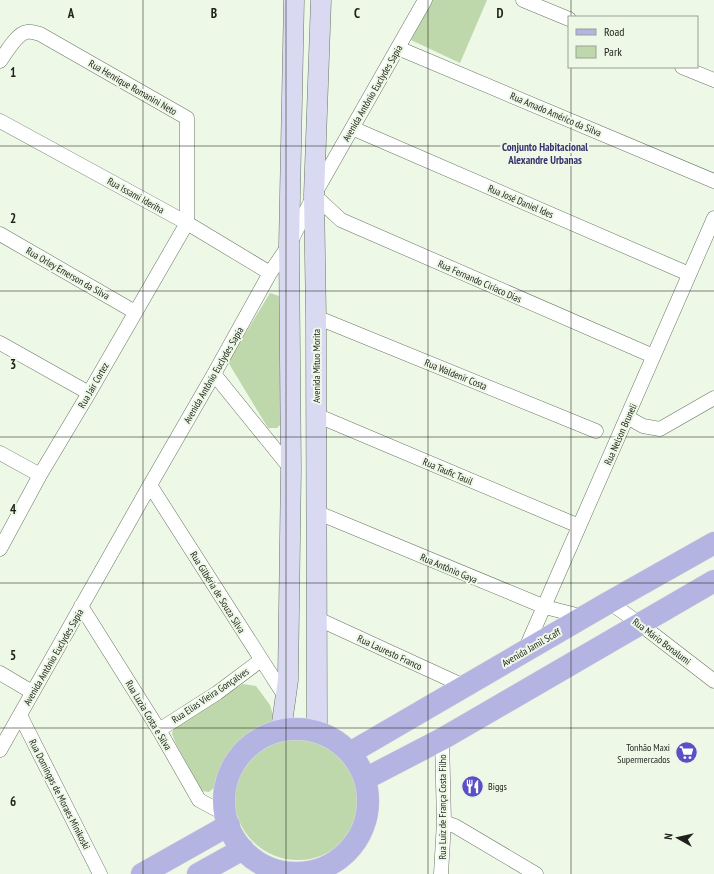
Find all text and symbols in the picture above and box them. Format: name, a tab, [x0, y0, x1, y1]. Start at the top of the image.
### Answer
text: A	[67, 5, 75, 22]
text: B	[211, 5, 217, 22]
text: C	[354, 5, 360, 22]
text: D	[497, 5, 504, 22]
legend	[568, 16, 698, 68]
text: Road	[604, 24, 624, 39]
street label: Avenida Antônio Euclydes Sapia	[339, 43, 405, 144]
text: Park	[604, 44, 622, 59]
street label: Rua Henrique Romanini Neto	[86, 57, 179, 118]
text: 1	[10, 64, 16, 81]
street label: Rua Amado Américo da Silva	[508, 89, 603, 140]
district label: Conjunto Habitacional Alexandre Urbanas	[502, 140, 588, 167]
street label: Rua Issami Ideriha	[105, 174, 167, 216]
street label: Rua José Daniel Ides	[486, 182, 556, 221]
text: 2	[10, 210, 16, 227]
street label: Rua Orley Emerson da Silva	[24, 244, 112, 303]
street label: Rua Fernando Ciríaco Dias	[436, 257, 524, 306]
street label: Avenida Antônio Euclydes Sapia	[180, 325, 246, 426]
street label: Avenida Mituo Morita	[310, 329, 323, 403]
text: 3	[10, 356, 16, 373]
street label: Rua Waldenir Costa	[423, 356, 489, 393]
street label: Rua Jair Cortez	[75, 360, 112, 410]
street label: Rua Nelson Bruneli	[601, 401, 640, 467]
street label: Rua Taufic Tauil	[421, 455, 475, 488]
text: 4	[10, 501, 17, 518]
street label: Rua Gilbéria de Souza Silva	[187, 549, 248, 636]
street label: Rua Antônio Gaya	[418, 551, 479, 586]
street label: Avenida Antônio Euclydes Sapia	[20, 607, 86, 708]
street label: Rua Mário Bonalumi	[630, 615, 693, 668]
street label: Avenida Jamil Scaff	[499, 625, 563, 670]
street label: Rua Lauresto Franco	[355, 632, 424, 673]
text: 5	[10, 647, 16, 664]
street label: Rua Elias Vieira Gonçalves	[169, 664, 252, 726]
street label: Rua Luzia Costa e Silva	[123, 678, 175, 753]
street label: Rua Domingas de Moraes Minikoski	[26, 737, 93, 852]
supermarket icon: Tonhão Maxi Supermercados	[673, 740, 699, 766]
place label: Tonhão Maxi Supermercados	[617, 741, 671, 766]
street label: Rua Luiz de França Costa Filho	[436, 755, 449, 860]
restaurant icon: Biggs	[460, 773, 486, 799]
place label: Biggs	[488, 780, 508, 793]
text: 6	[10, 793, 16, 810]
north arrow	[658, 818, 698, 858]
text: N	[661, 833, 675, 841]

